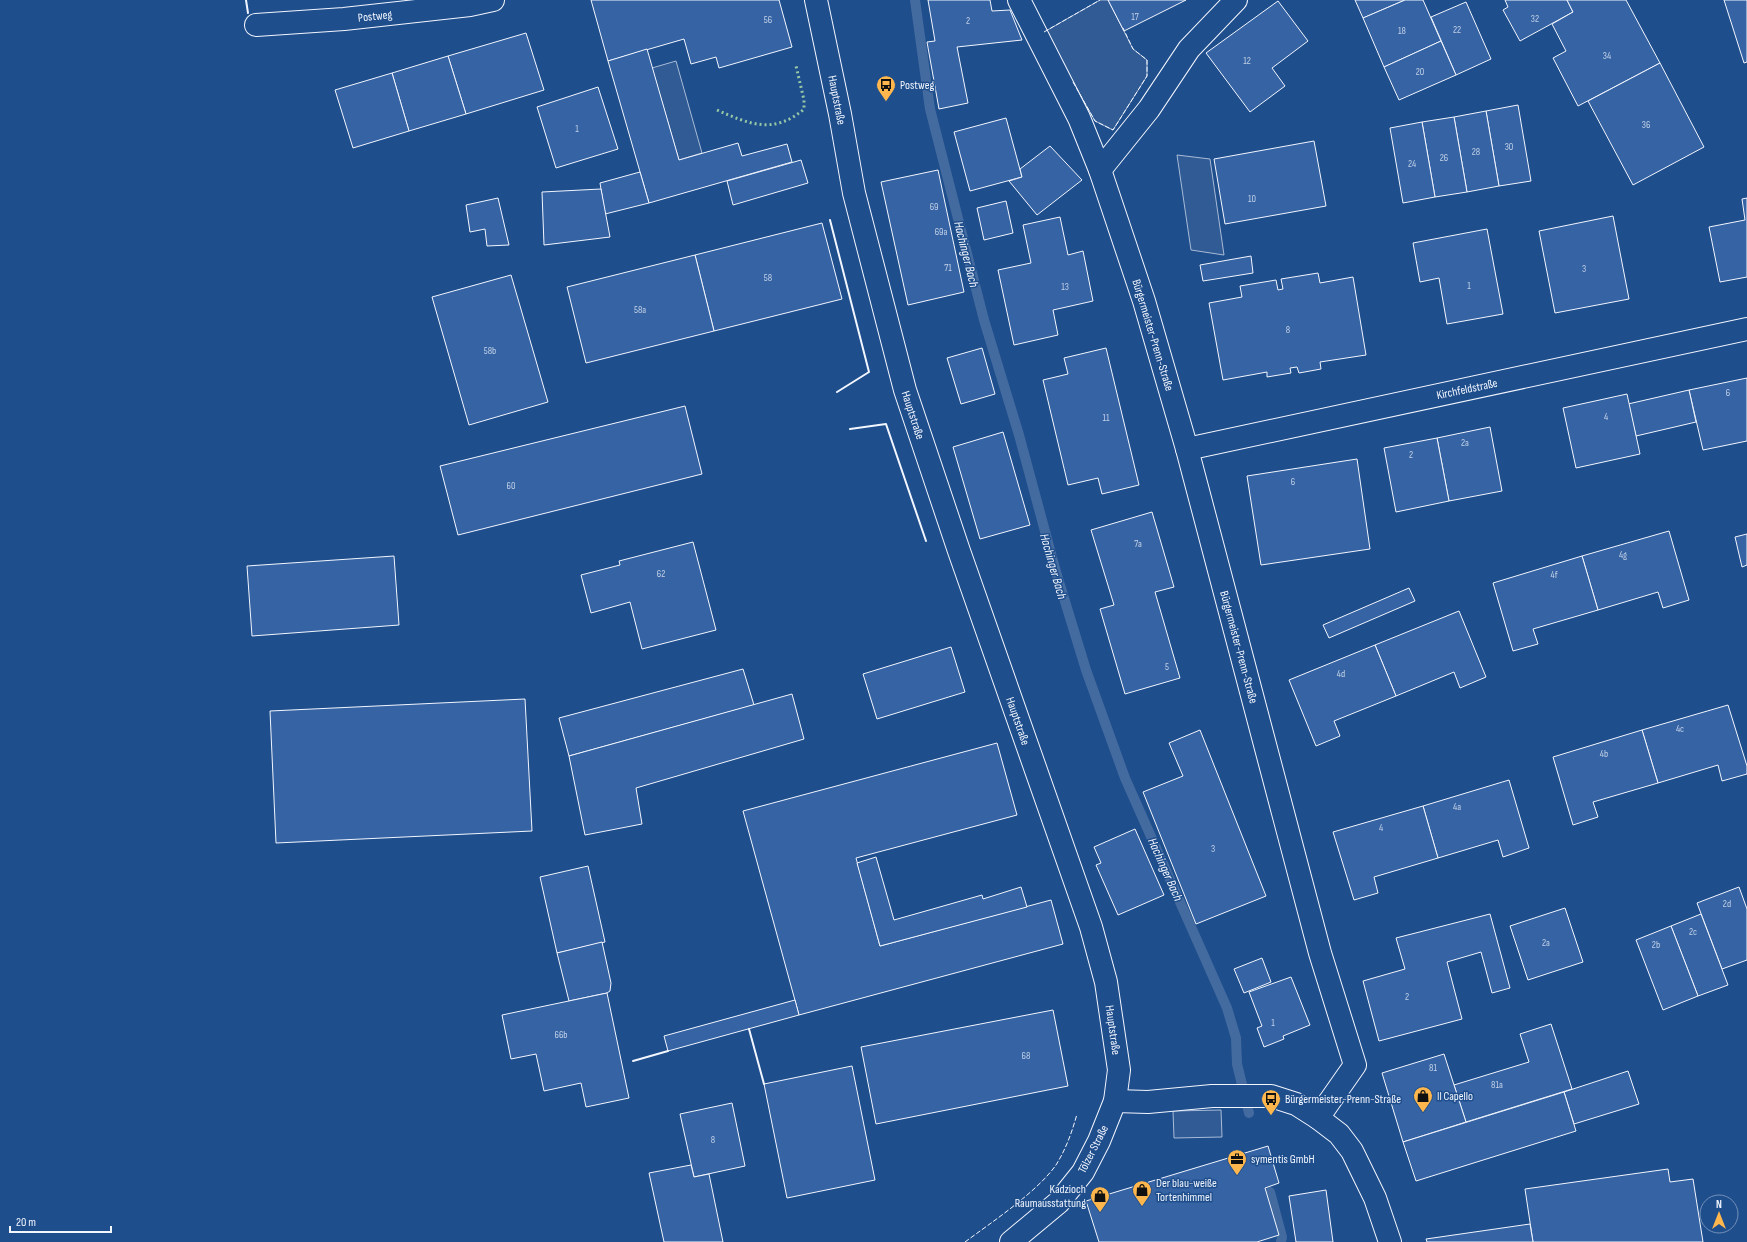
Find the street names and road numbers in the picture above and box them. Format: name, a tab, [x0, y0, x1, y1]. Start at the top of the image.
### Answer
street label: Postweg	[357, 7, 393, 26]
street label: Hauptstraße	[824, 74, 849, 126]
street label: Bürgermeister-Prenn-Straße	[1128, 277, 1177, 393]
street label: Kirchfeldstraße	[1435, 376, 1499, 403]
street label: Hauptstraße	[898, 389, 927, 441]
street label: Bürgermeister-Prenn-Straße	[1216, 589, 1261, 705]
street label: Hauptstraße	[1002, 695, 1033, 747]
street label: Hauptstraße	[1102, 1004, 1123, 1056]
street label: Tölzer Straße	[1075, 1122, 1112, 1176]

